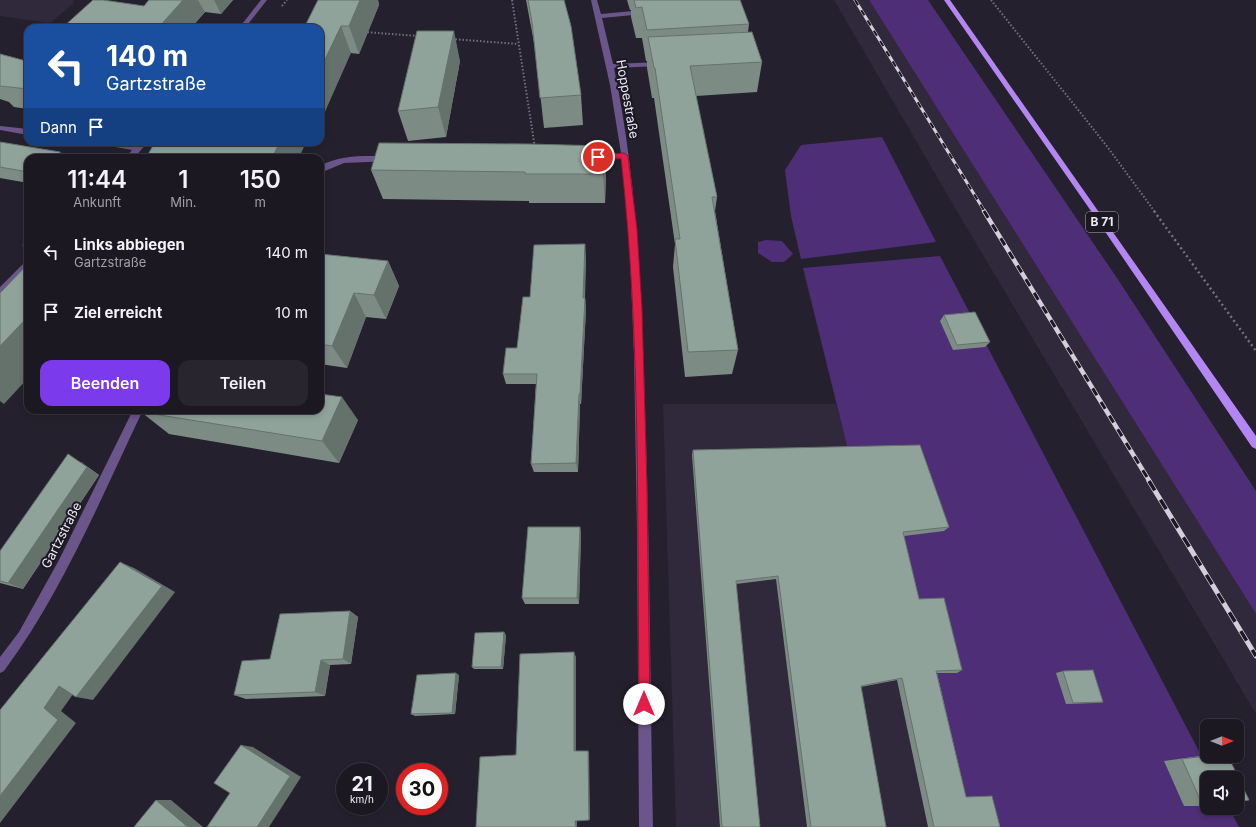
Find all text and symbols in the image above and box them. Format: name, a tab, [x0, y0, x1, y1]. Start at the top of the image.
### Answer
text: 140 m	[106, 39, 188, 73]
icon: left	[40, 40, 92, 92]
street label: Hoppestraße	[613, 58, 643, 140]
text: Gartzstraße	[106, 73, 206, 94]
icon: arrive	[85, 116, 107, 138]
text: Dann	[40, 118, 77, 137]
pin	[581, 140, 615, 174]
icon: arrive	[587, 146, 609, 168]
text: 11:44	[67, 165, 127, 194]
text: 1	[178, 165, 188, 194]
text: 150	[240, 165, 281, 194]
text: Ankunft	[73, 194, 121, 210]
text: Min.	[170, 194, 197, 210]
text: m	[255, 194, 266, 210]
road number: B 71	[1086, 212, 1118, 232]
text: Links abbiegen	[74, 235, 185, 254]
icon: left	[40, 241, 62, 263]
text: 140 m	[265, 243, 308, 262]
text: Gartzstraße	[74, 254, 146, 270]
icon: arrive	[40, 301, 62, 323]
text: Ziel erreicht	[74, 303, 162, 322]
text: 10 m	[275, 303, 308, 322]
button: Beenden	[40, 360, 170, 406]
button: Teilen	[178, 360, 308, 406]
street label: Gartzstraße	[37, 499, 85, 571]
position arrow	[623, 683, 665, 725]
north arrow	[1200, 719, 1244, 763]
map controls	[1200, 719, 1244, 815]
speed limit sign: 30	[396, 763, 448, 815]
button: sound	[1200, 771, 1244, 815]
text: 21	[351, 772, 373, 796]
text: km/h	[350, 793, 374, 805]

